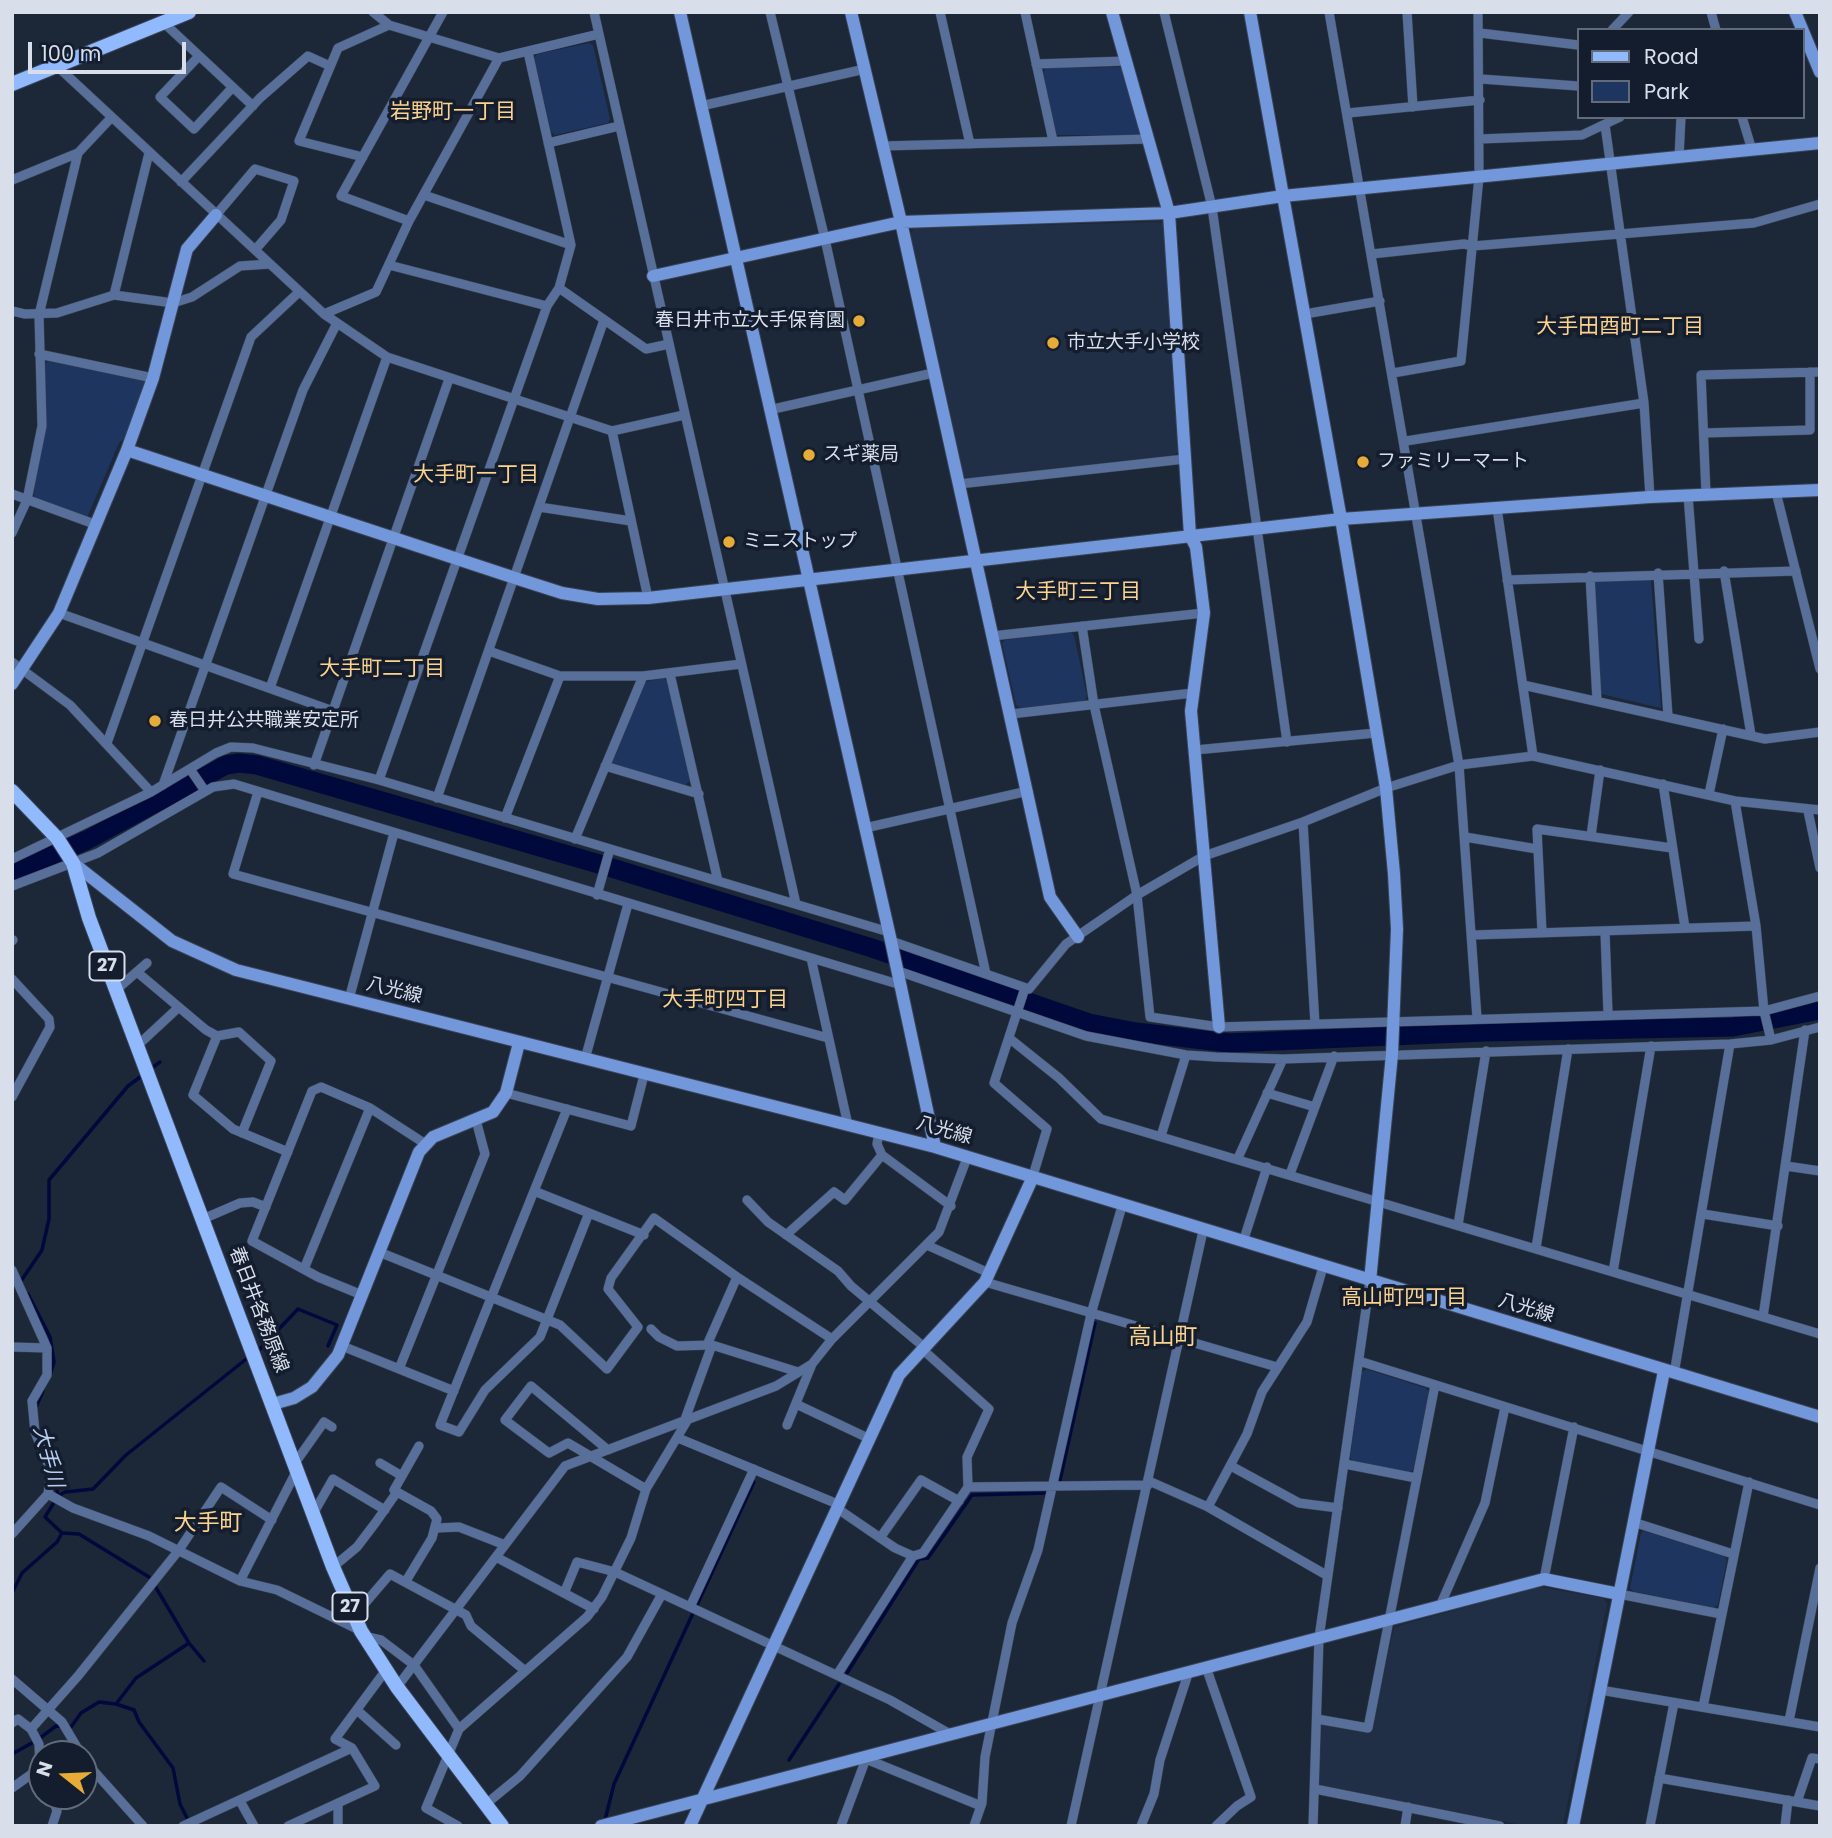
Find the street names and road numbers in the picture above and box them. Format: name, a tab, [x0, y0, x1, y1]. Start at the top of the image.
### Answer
road number: 27	[90, 951, 124, 981]
street label: 八光線	[364, 973, 424, 1009]
street label: 八光線	[913, 1112, 975, 1150]
street label: 春日井各務原線	[224, 1244, 292, 1376]
street label: 八光線	[1495, 1290, 1557, 1328]
road number: 27	[332, 1592, 368, 1622]

